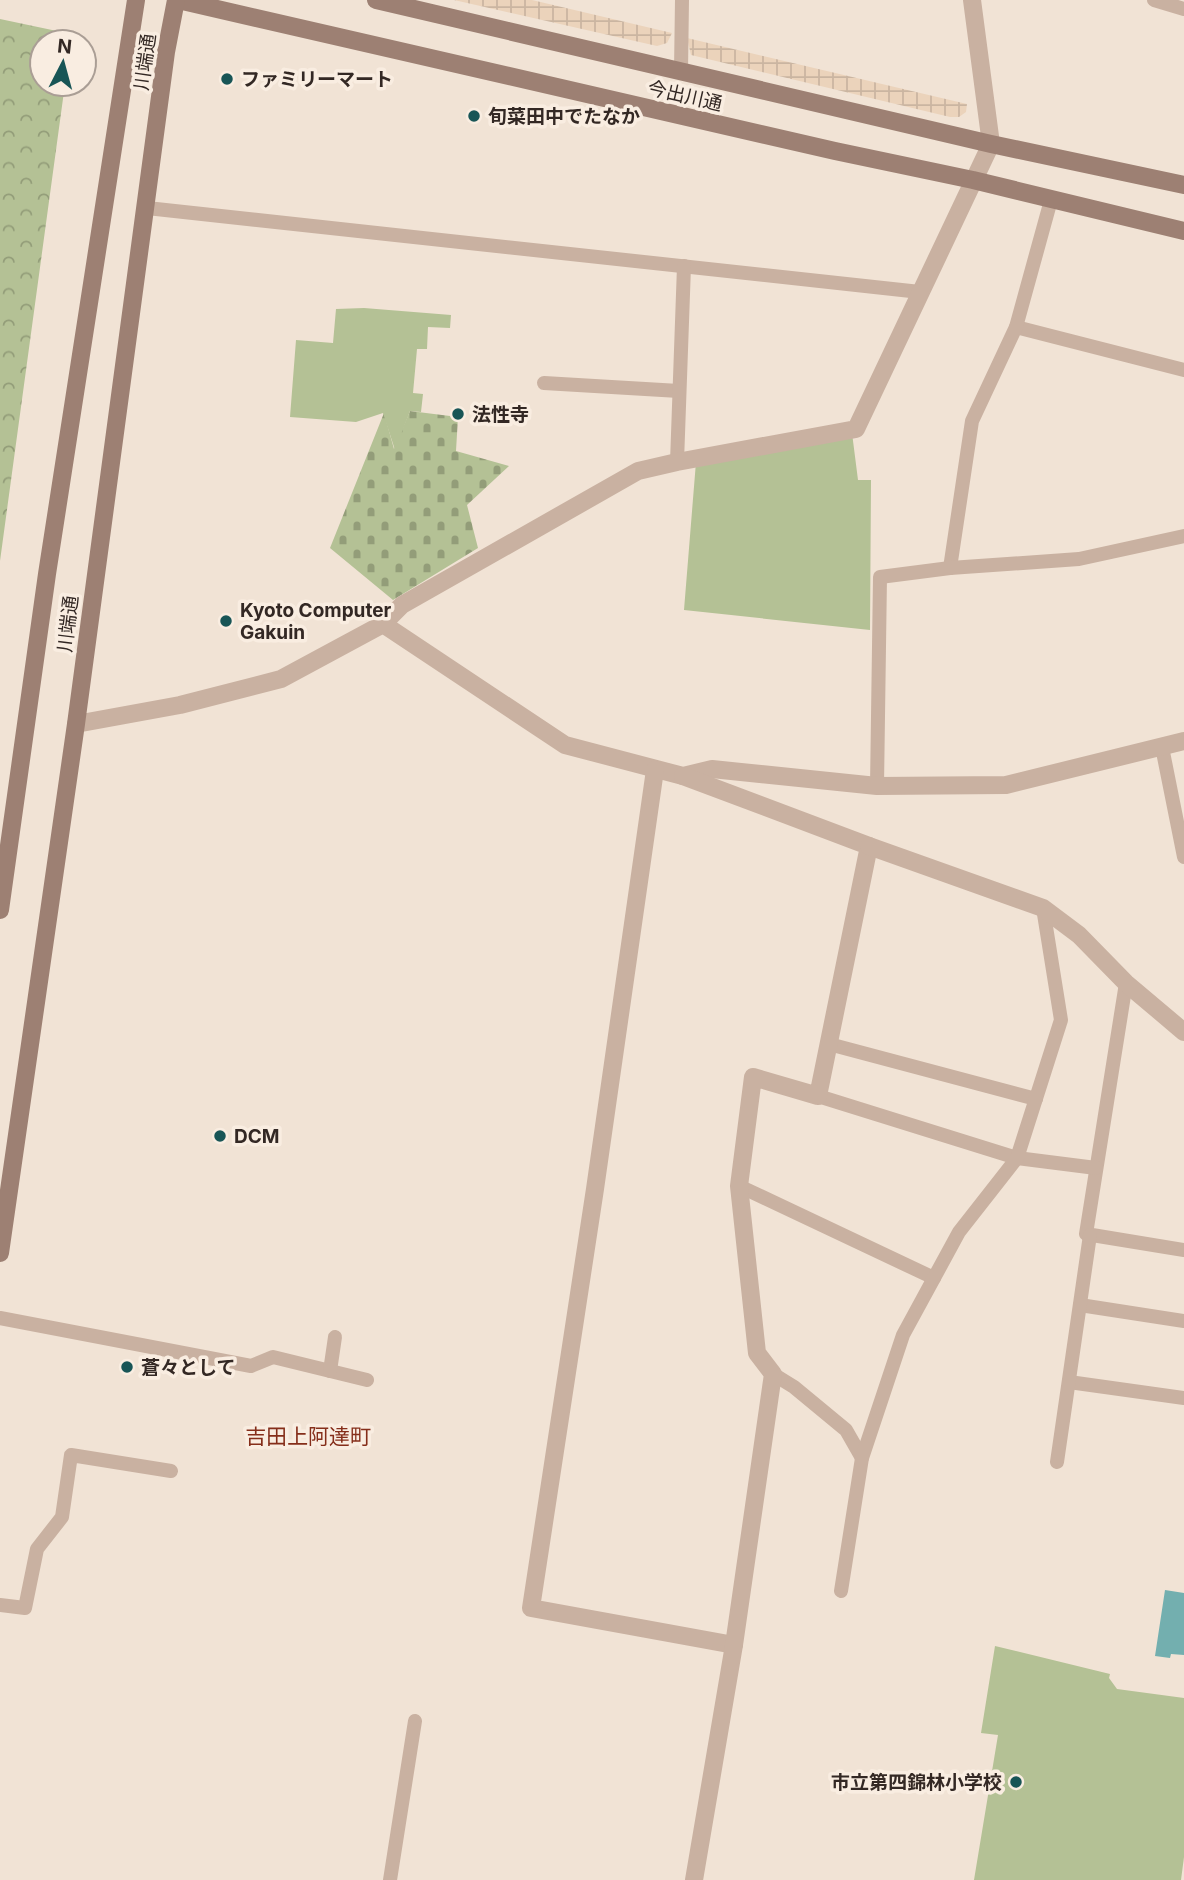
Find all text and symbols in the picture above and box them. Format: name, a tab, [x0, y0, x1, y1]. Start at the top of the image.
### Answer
north arrow	[28, 28, 98, 98]
street label: 川端通	[130, 32, 160, 92]
text: N	[56, 34, 73, 59]
place label: ファミリーマート	[241, 68, 393, 91]
marker: ファミリーマート	[219, 71, 235, 87]
street label: 今出川通	[645, 76, 725, 116]
place label: 旬菜田中でたなか	[488, 105, 640, 128]
marker: 旬菜田中でたなか	[466, 108, 482, 124]
place label: 法性寺	[472, 403, 529, 426]
marker: 法性寺	[450, 406, 466, 422]
street label: 川端通	[53, 594, 83, 654]
place label: Kyoto Computer Gakuin	[240, 599, 392, 644]
marker: Kyoto Computer Gakuin	[218, 613, 234, 629]
place label: DCM	[234, 1125, 279, 1148]
marker: DCM	[212, 1128, 228, 1144]
place label: 蒼々として	[141, 1356, 235, 1379]
marker: 蒼々として	[119, 1359, 135, 1375]
district label: 吉田上阿達町	[245, 1424, 371, 1449]
place label: 市立第四錦林小学校	[831, 1771, 1002, 1794]
marker: 市立第四錦林小学校	[1008, 1774, 1024, 1790]

